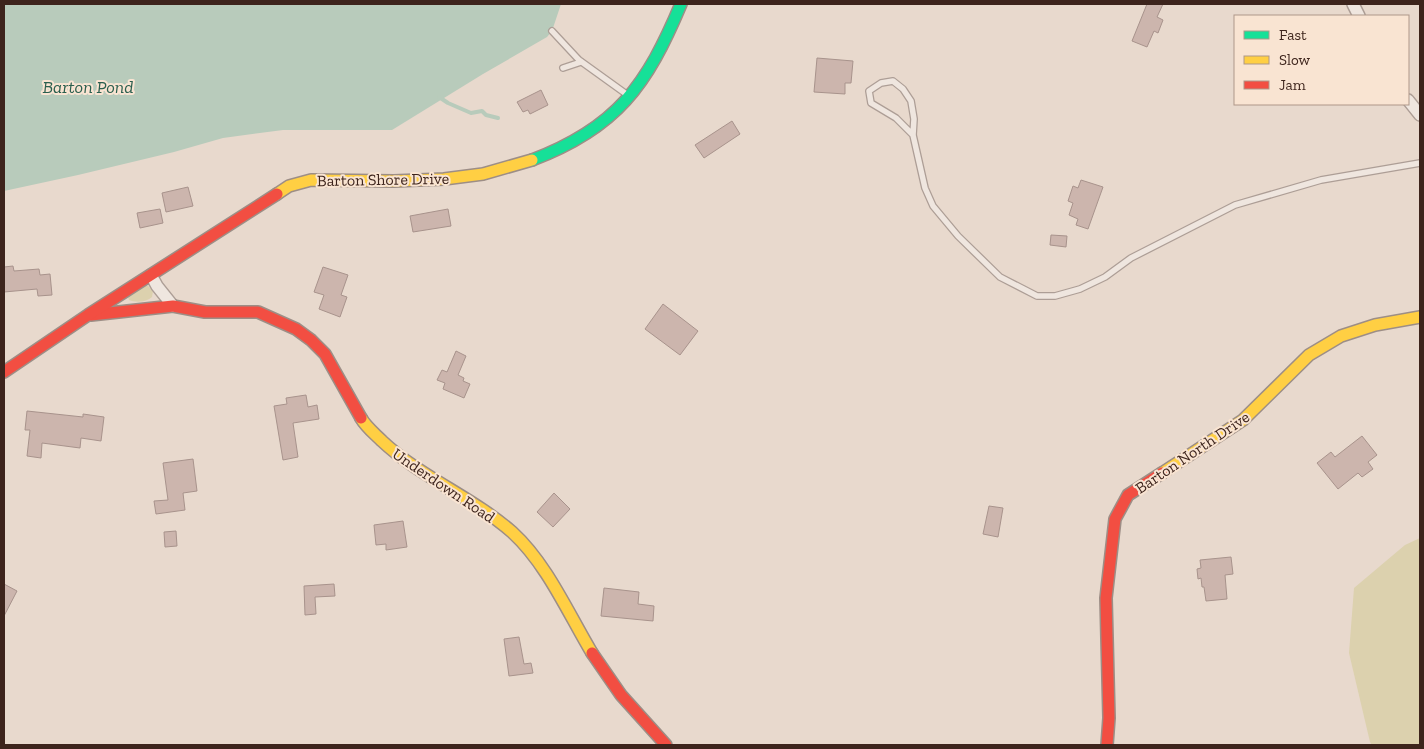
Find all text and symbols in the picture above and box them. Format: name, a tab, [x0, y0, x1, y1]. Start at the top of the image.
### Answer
legend	[1234, 15, 1409, 105]
text: Fast	[1279, 26, 1307, 44]
text: Slow	[1279, 51, 1311, 69]
water label: Barton Pond	[43, 76, 133, 98]
text: Jam	[1279, 76, 1306, 94]
street label: Barton Shore Drive	[317, 169, 449, 190]
street label: Barton North Drive	[1132, 407, 1253, 498]
street label: Underdown Road	[389, 444, 499, 527]

